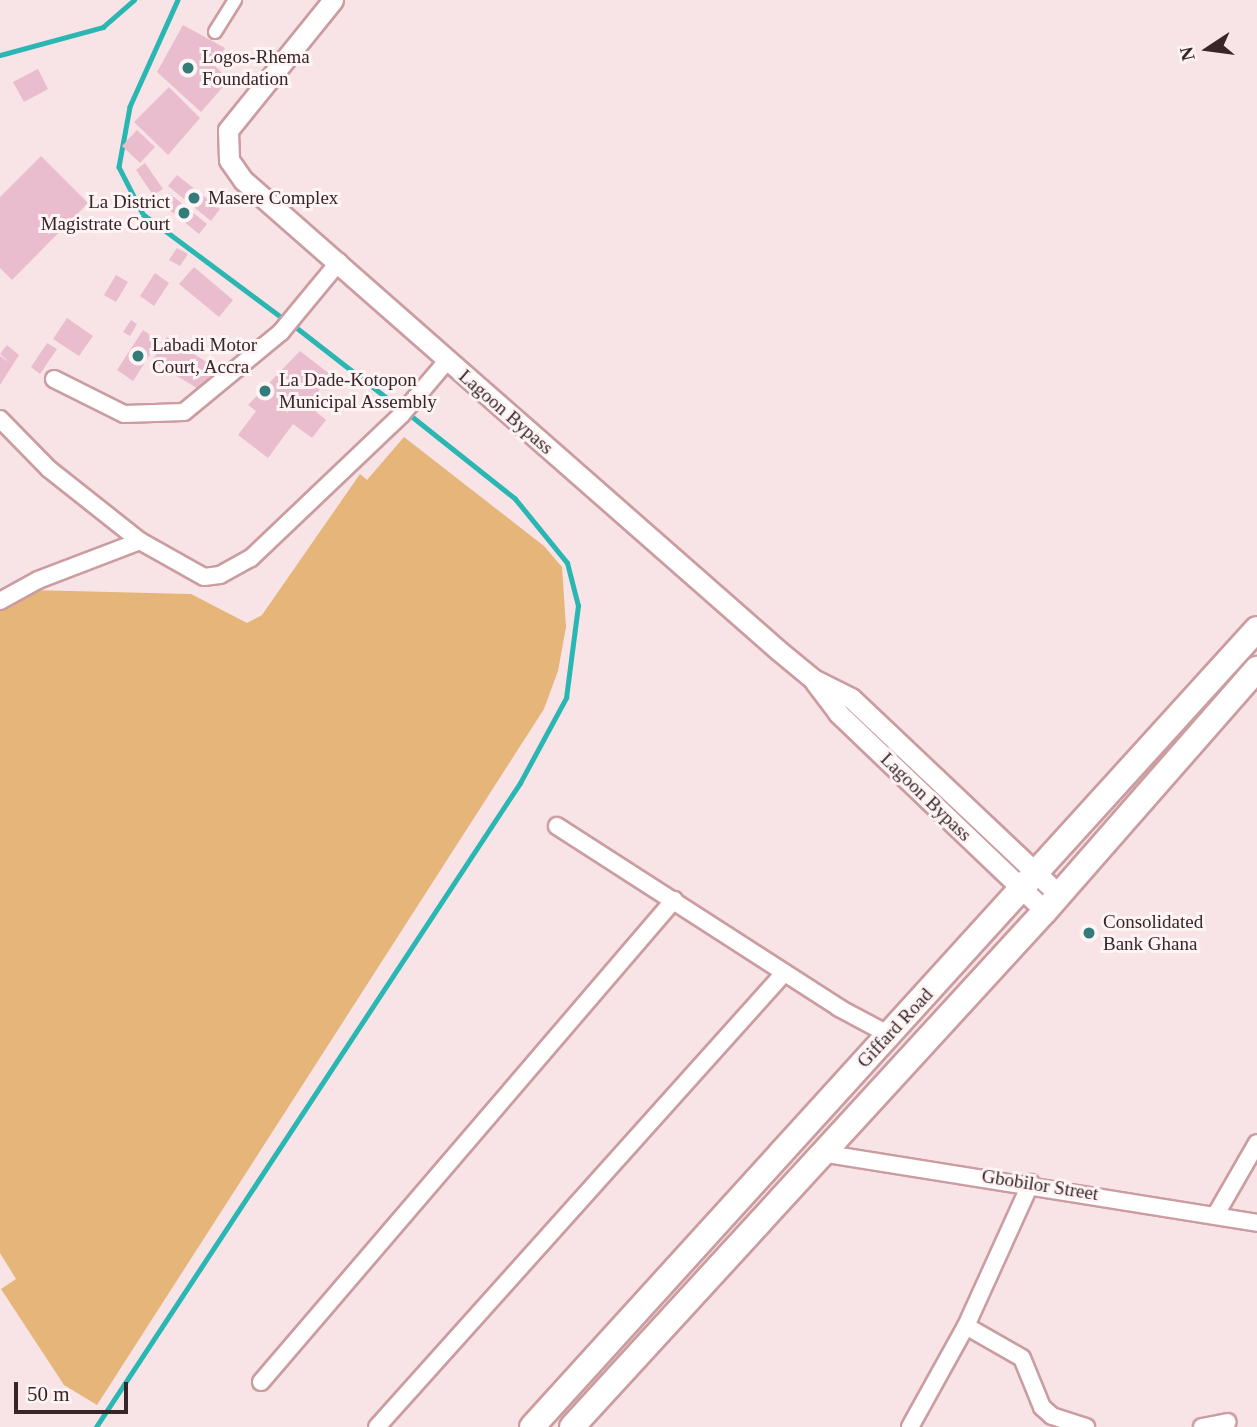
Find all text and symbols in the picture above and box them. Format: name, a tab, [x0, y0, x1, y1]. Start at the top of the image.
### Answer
north arrow	[1173, 14, 1243, 84]
text: N	[1175, 45, 1199, 63]
place label: Logos-Rhema Foundation	[202, 46, 310, 90]
marker: Logos-Rhema Foundation	[180, 60, 196, 76]
place label: Masere Complex	[208, 187, 338, 209]
marker: Masere Complex	[186, 190, 202, 206]
place label: La District Magistrate Court	[41, 191, 170, 235]
marker: La District Magistrate Court	[176, 205, 192, 221]
place label: Labadi Motor Court, Accra	[152, 334, 257, 378]
marker: Labadi Motor Court, Accra	[130, 348, 146, 364]
street label: Lagoon Bypass	[454, 365, 558, 459]
place label: La Dade-Kotopon Municipal Assembly	[279, 369, 438, 413]
marker: La Dade-Kotopon Municipal Assembly	[257, 383, 273, 399]
street label: Lagoon Bypass	[876, 748, 976, 846]
place label: Consolidated Bank Ghana	[1103, 911, 1203, 955]
marker: Consolidated Bank Ghana	[1081, 925, 1097, 941]
street label: Giffard Road	[852, 984, 938, 1072]
street label: Gbobilor Street	[980, 1165, 1100, 1205]
scale bar	[18, 1368, 131, 1412]
text: 50 m	[27, 1382, 70, 1406]

